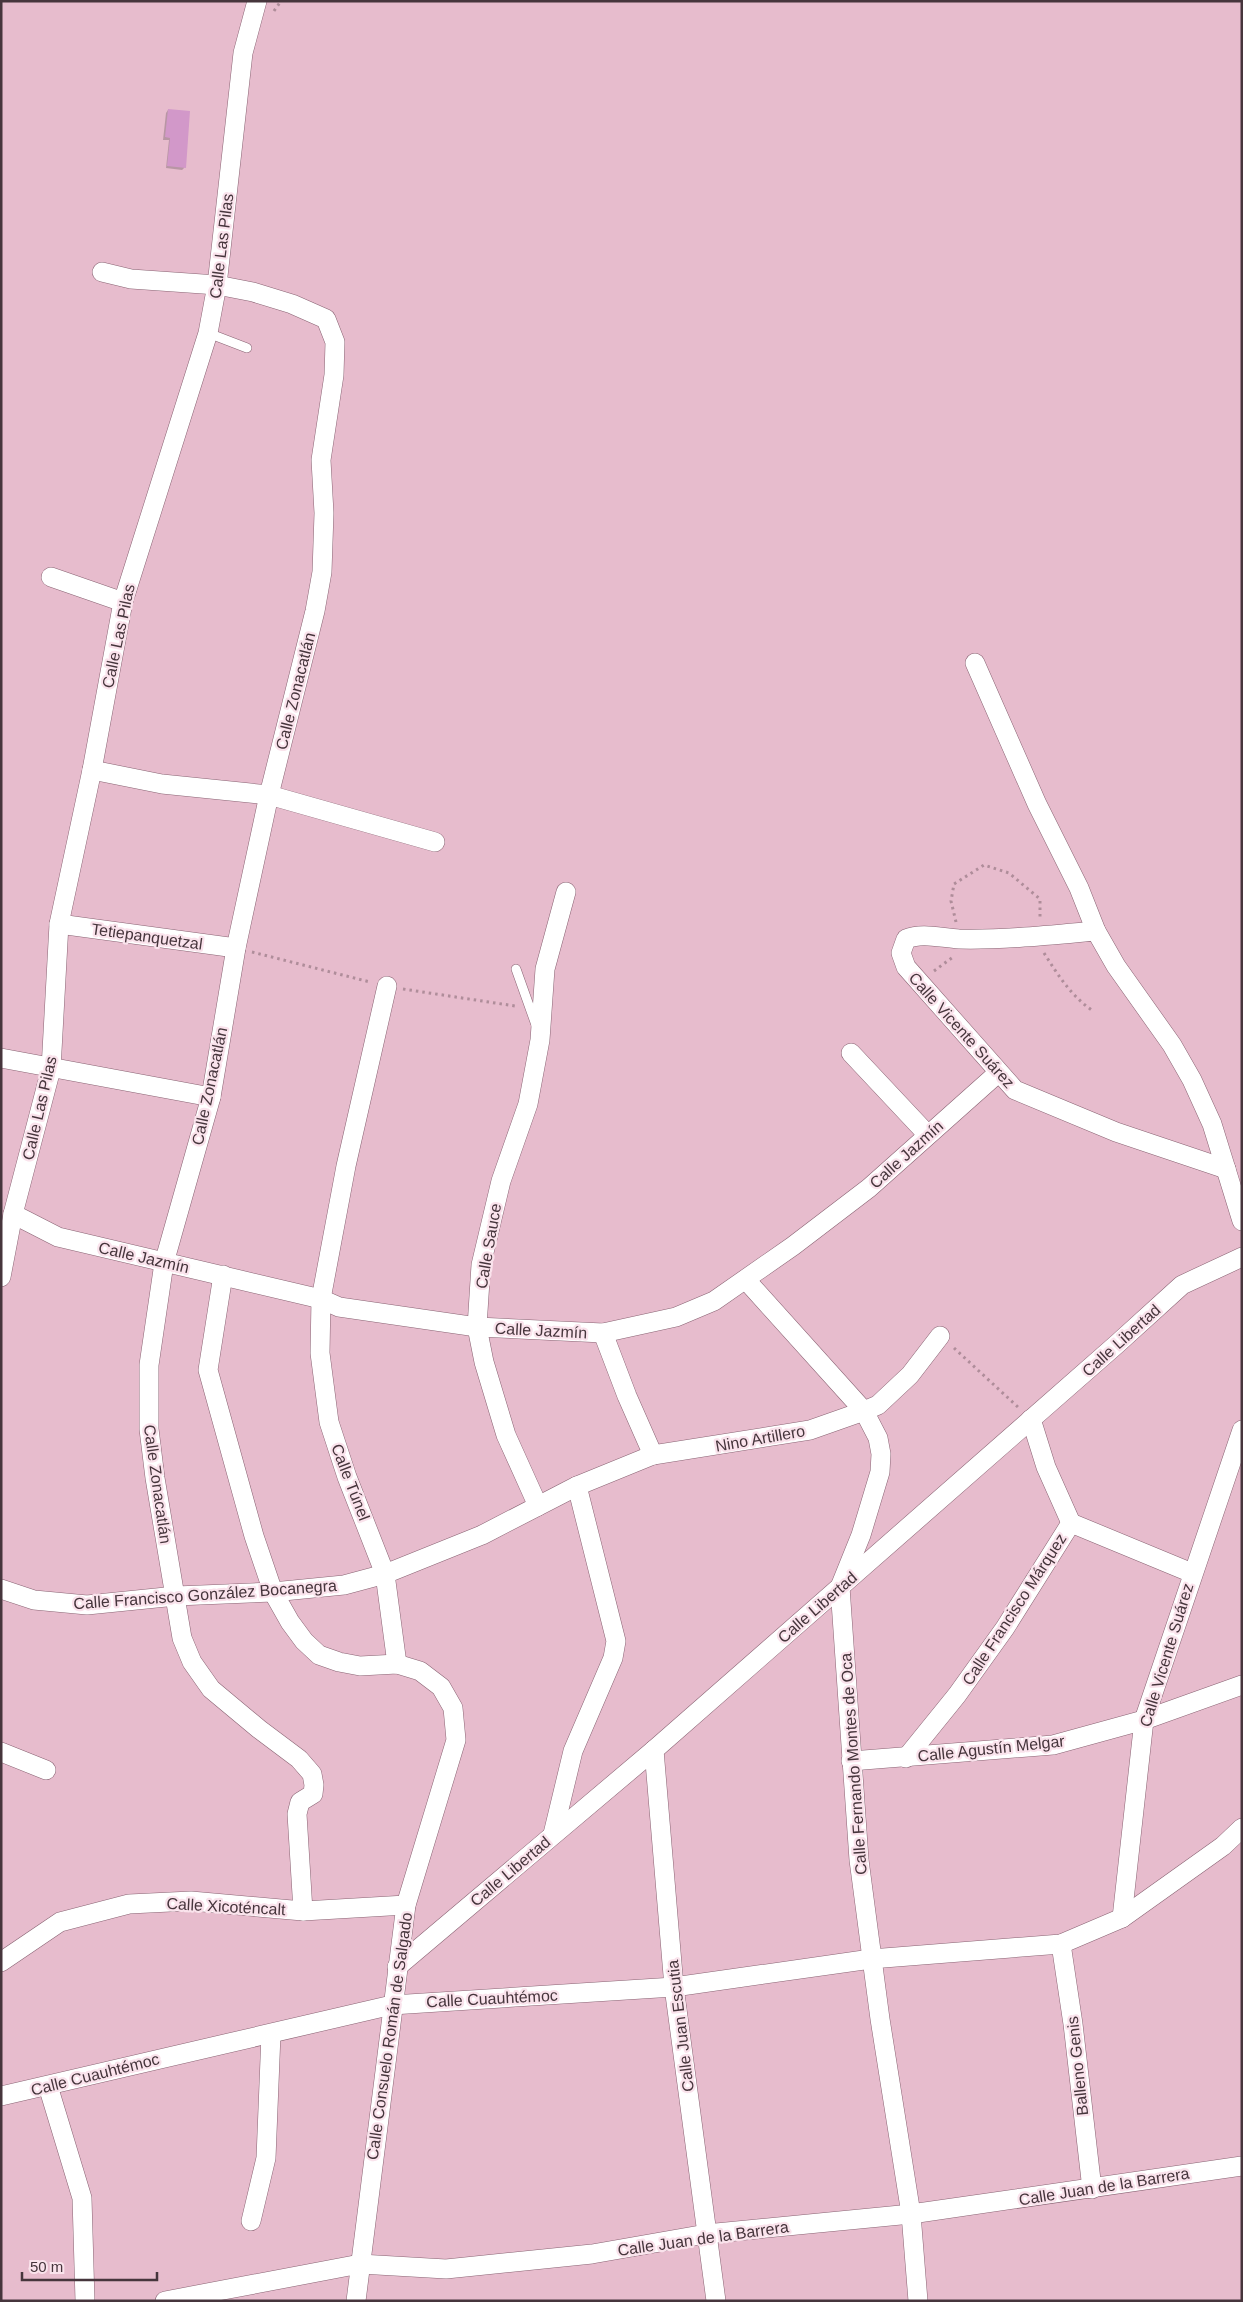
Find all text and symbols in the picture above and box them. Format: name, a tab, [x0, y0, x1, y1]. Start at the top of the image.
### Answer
street label: Calle Las Pilas	[207, 193, 236, 300]
street label: Calle Las Pilas	[99, 583, 138, 690]
street label: Calle Zonacatlán	[273, 631, 318, 751]
street label: Tetiepanquetzal	[90, 920, 204, 953]
street label: Calle Vicente Suárez	[905, 969, 1018, 1091]
street label: Calle Zonacatlán	[189, 1026, 230, 1147]
street label: Calle Las Pilas	[19, 1055, 60, 1162]
street label: Calle Jazmín	[866, 1117, 946, 1192]
street label: Calle Sauce	[473, 1202, 504, 1290]
street label: Calle Jazmín	[97, 1239, 191, 1276]
street label: Calle Libertad	[1079, 1301, 1164, 1380]
street label: Calle Jazmín	[494, 1320, 588, 1341]
street label: Nino Artillero	[714, 1422, 806, 1455]
street label: Calle Zonacatlán	[141, 1423, 174, 1545]
street label: Calle Túnel	[328, 1441, 373, 1523]
street label: Calle Francisco Márquez	[959, 1530, 1070, 1688]
street label: Calle Libertad	[774, 1569, 860, 1646]
street label: Calle Francisco González Bocanegra	[73, 1577, 337, 1612]
street label: Calle Vicente Suárez	[1137, 1581, 1196, 1729]
street label: Calle Fernando Montes de Oca	[837, 1652, 870, 1875]
street label: Calle Agustín Melgar	[917, 1732, 1066, 1765]
street label: Calle Libertad	[467, 1833, 554, 1910]
street label: Calle Xicoténcalt	[166, 1895, 286, 1918]
street label: Calle Consuelo Román de Salgado	[364, 1911, 415, 2161]
street label: Calle Juan Escutia	[664, 1959, 697, 2093]
street label: Calle Cuauhtémoc	[426, 1987, 558, 2010]
street label: Balleno Genis	[1064, 2016, 1091, 2116]
street label: Calle Cuauhtémoc	[29, 2050, 161, 2099]
street label: Calle Juan de la Barrera	[1018, 2165, 1191, 2208]
street label: Calle Juan de la Barrera	[616, 2218, 790, 2259]
scale bar	[22, 2250, 158, 2282]
text: 50 m	[30, 2258, 63, 2275]

